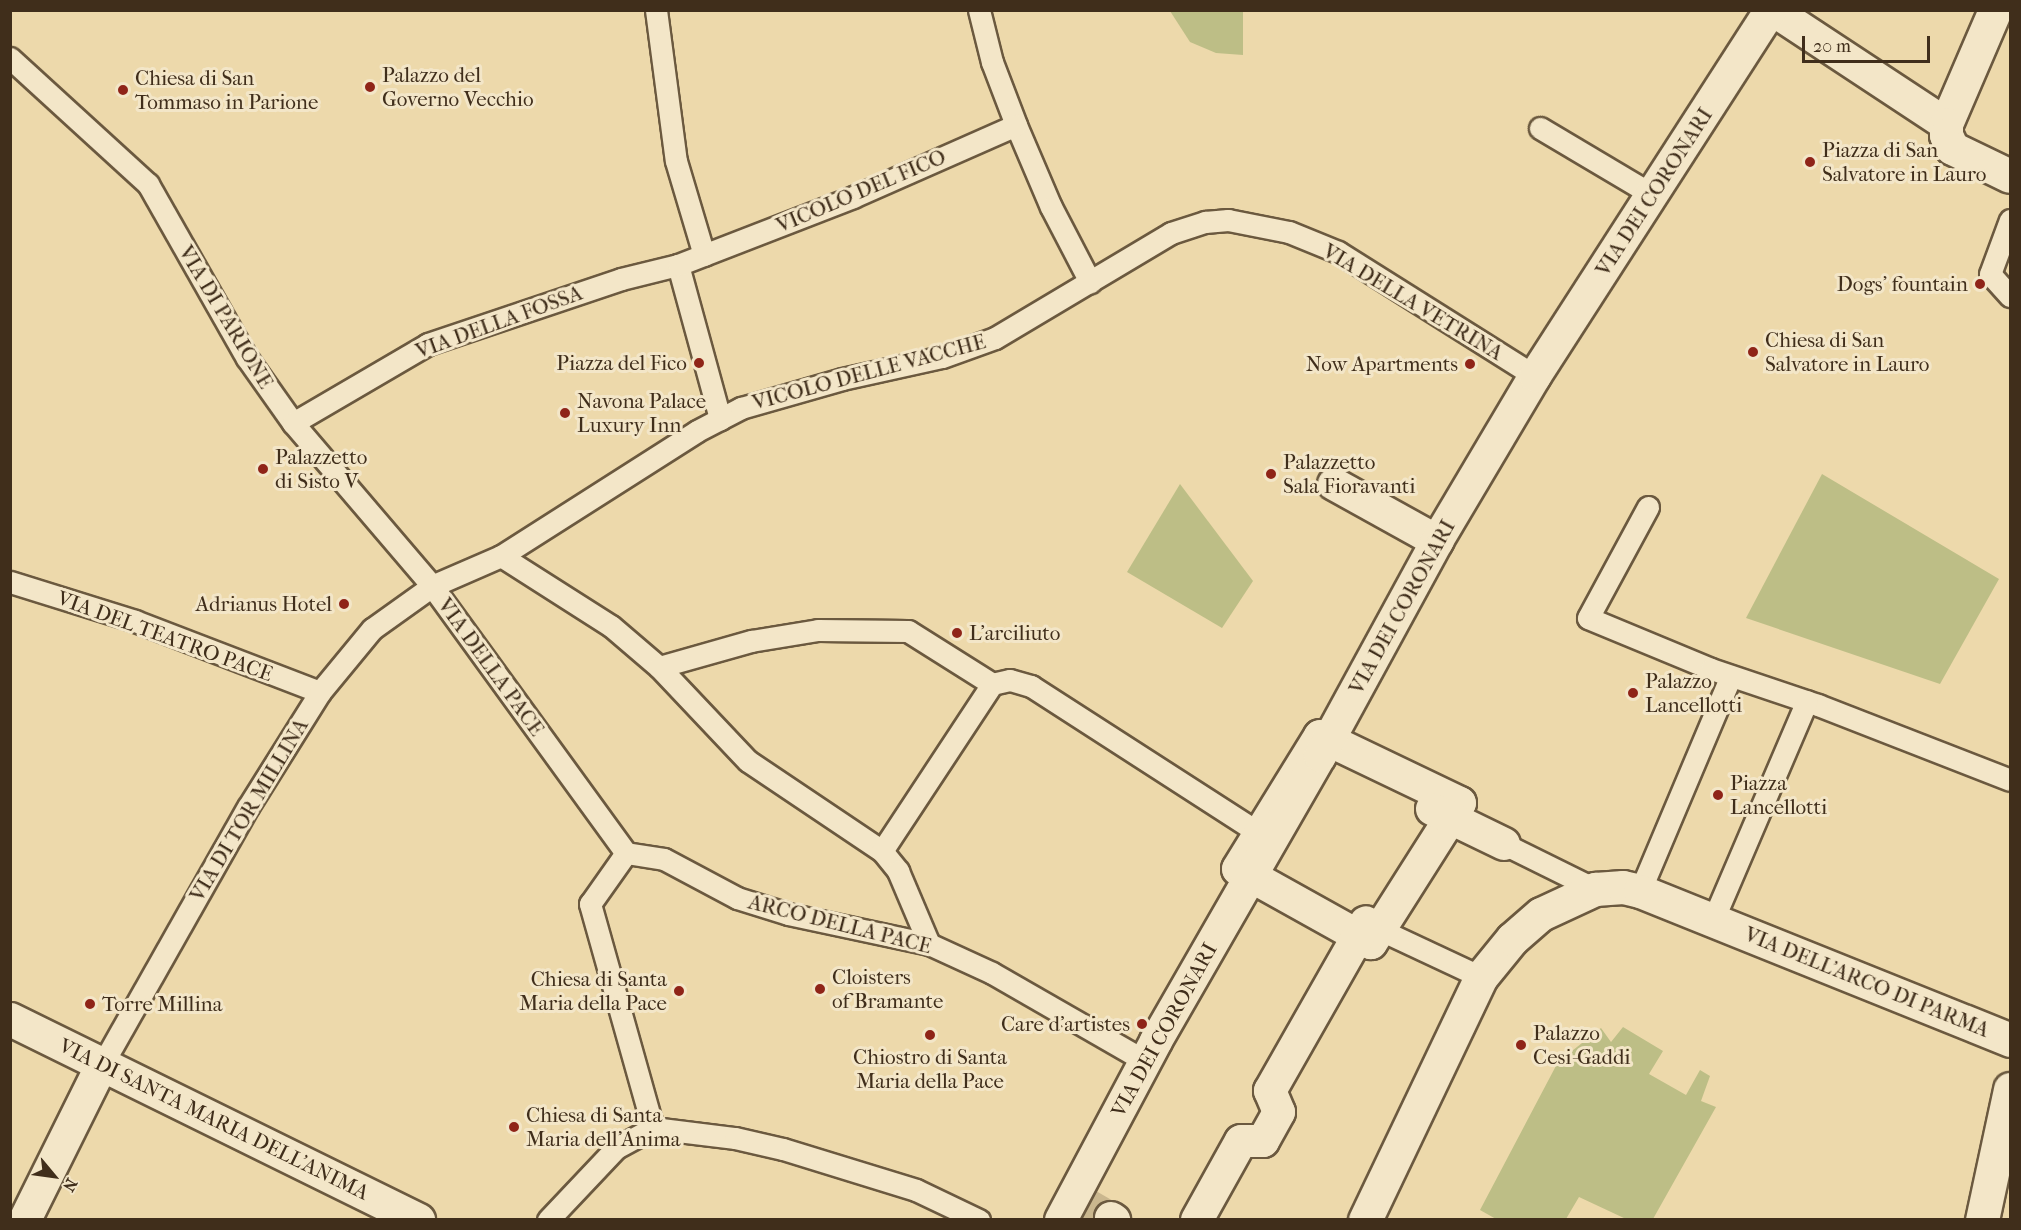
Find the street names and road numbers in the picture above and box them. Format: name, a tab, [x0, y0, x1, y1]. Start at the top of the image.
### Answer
street label: VIA DEI CORONARI	[1590, 103, 1718, 281]
street label: VICOLO DEL FICO	[772, 144, 950, 238]
street label: VIA DELLA VETRINA	[1318, 238, 1508, 366]
street label: VIA DI PARIONE	[173, 241, 279, 393]
street label: VIA DELLA FOSSA	[412, 280, 586, 364]
street label: VICOLO DELLE VACCHE	[750, 329, 988, 415]
street label: VIA DEI CORONARI	[1344, 515, 1460, 699]
street label: VIA DEL TEATRO PACE	[54, 585, 276, 687]
street label: VIA DELLA PACE	[432, 593, 550, 741]
street label: VIA DI TOR MILLINA	[184, 714, 314, 906]
street label: ARCO DELLA PACE	[746, 889, 934, 959]
street label: VIA DELL'ARCO DI PARMA	[1741, 921, 1993, 1043]
street label: VIA DEI CORONARI	[1106, 938, 1222, 1122]
street label: VIA DI SANTA MARIA DELL'ANIMA	[55, 1033, 373, 1205]

